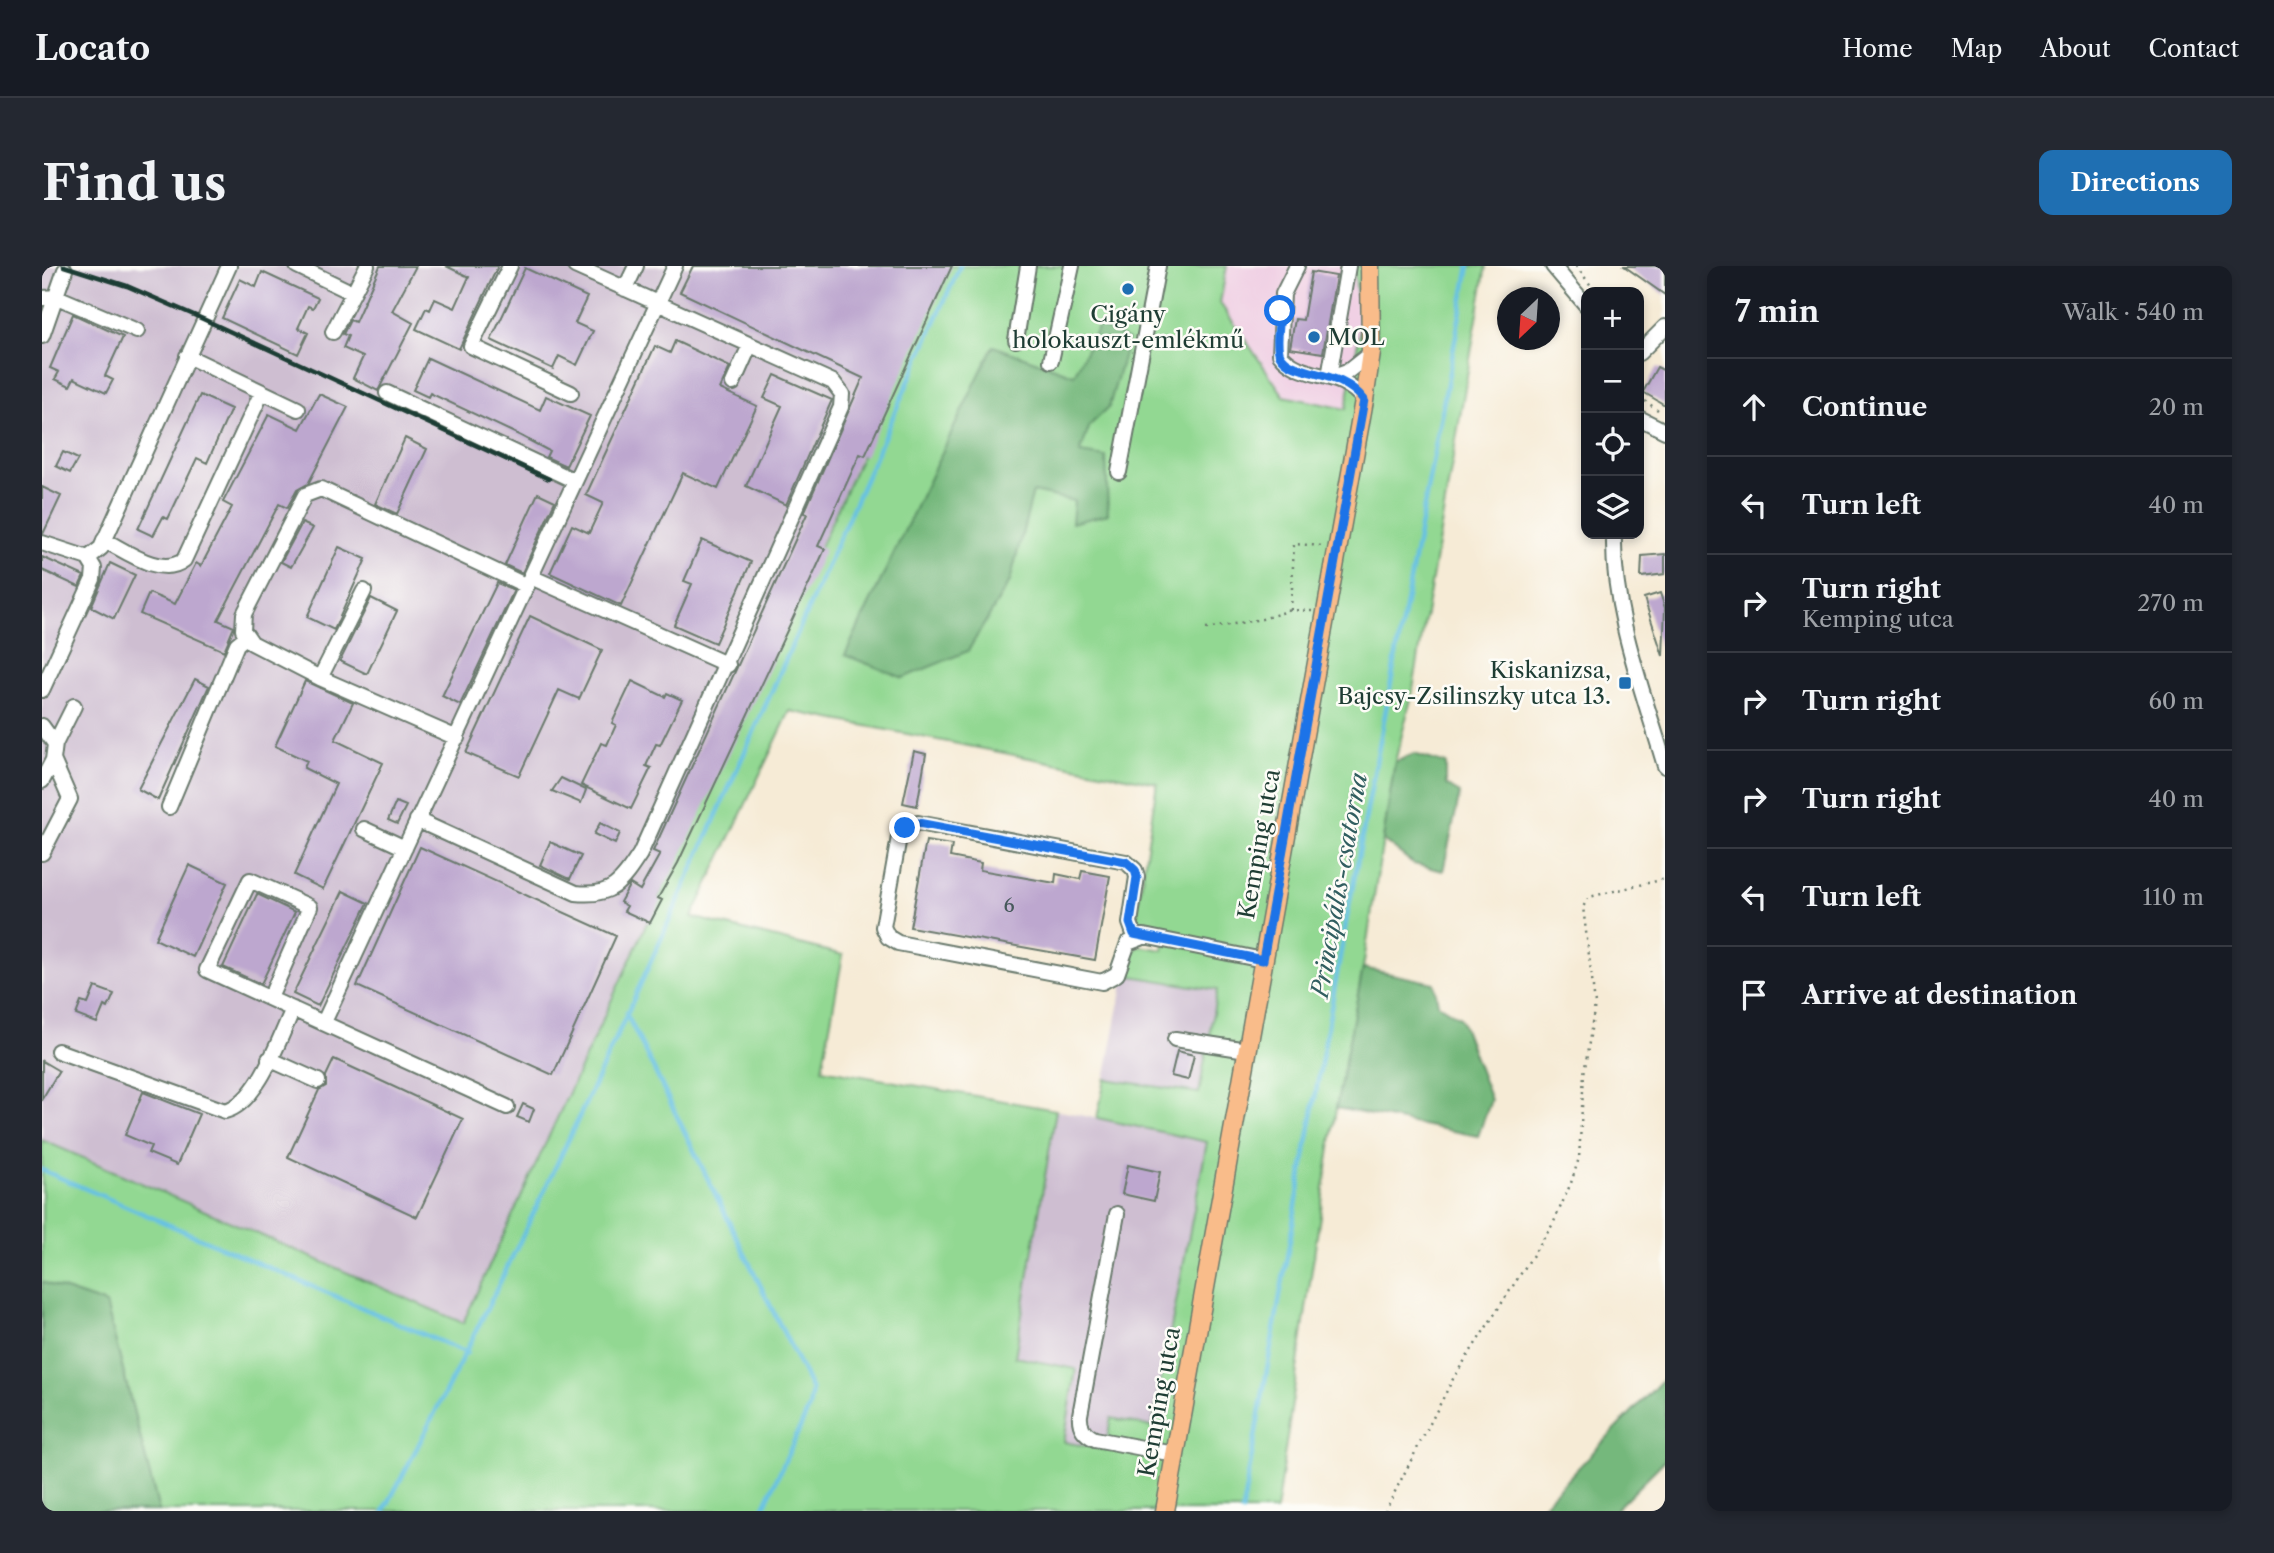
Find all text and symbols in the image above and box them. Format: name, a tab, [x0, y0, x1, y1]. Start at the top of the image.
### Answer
text: Locato	[35, 28, 150, 69]
text: Home	[1842, 34, 1913, 63]
text: Map	[1951, 34, 2002, 63]
text: About	[2040, 34, 2111, 63]
text: Contact	[2149, 34, 2239, 63]
button: Directions	[2039, 150, 2232, 215]
text: Find us	[42, 152, 226, 213]
marker: Cigány holokauszt-emlékmű	[1120, 281, 1136, 297]
north arrow	[1497, 287, 1560, 350]
map controls	[1581, 287, 1644, 539]
button: +	[1581, 287, 1644, 350]
text: 7 min	[1735, 293, 1819, 330]
route start	[1264, 295, 1295, 326]
text: Walk · 540 m	[2062, 298, 2204, 326]
place label: Cigány holokauszt-emlékmű	[1012, 300, 1244, 354]
place label: MOL	[1328, 323, 1385, 351]
marker: MOL	[1306, 329, 1322, 345]
button: −	[1581, 350, 1644, 413]
icon: ahead	[1735, 388, 1773, 426]
text: Continue	[1802, 391, 1927, 423]
text: 20 m	[2149, 393, 2204, 421]
button: locate	[1581, 413, 1644, 476]
button: layers	[1581, 476, 1644, 539]
icon: left	[1735, 486, 1773, 524]
text: Turn left	[1802, 489, 1921, 521]
text: 40 m	[2149, 491, 2204, 519]
text: Turn right	[1802, 573, 1941, 605]
icon: right	[1735, 584, 1773, 622]
text: 270 m	[2137, 589, 2204, 617]
text: Kemping utca	[1802, 605, 1954, 633]
place label: Kiskanizsa, Bajcsy-Zsilinszky utca 13.	[1337, 656, 1611, 710]
marker: Kiskanizsa, Bajcsy-Zsilinszky utca 13.	[1617, 675, 1633, 691]
icon: right	[1735, 682, 1773, 720]
text: Turn right	[1802, 685, 1941, 717]
text: 60 m	[2148, 687, 2204, 715]
street label: Kemping utca	[1232, 766, 1286, 921]
water label: Principális-csatorna	[1305, 770, 1373, 1002]
icon: right	[1735, 780, 1773, 818]
text: Turn right	[1802, 783, 1941, 815]
text: 40 m	[2149, 785, 2204, 813]
route end	[889, 812, 920, 843]
icon: left	[1735, 878, 1773, 916]
text: Turn left	[1802, 881, 1921, 913]
text: 110 m	[2143, 883, 2204, 911]
house number: 6	[1003, 894, 1015, 917]
icon: arrive	[1735, 976, 1773, 1014]
text: Arrive at destination	[1802, 979, 2077, 1011]
street label: Kemping utca	[1132, 1324, 1186, 1479]

